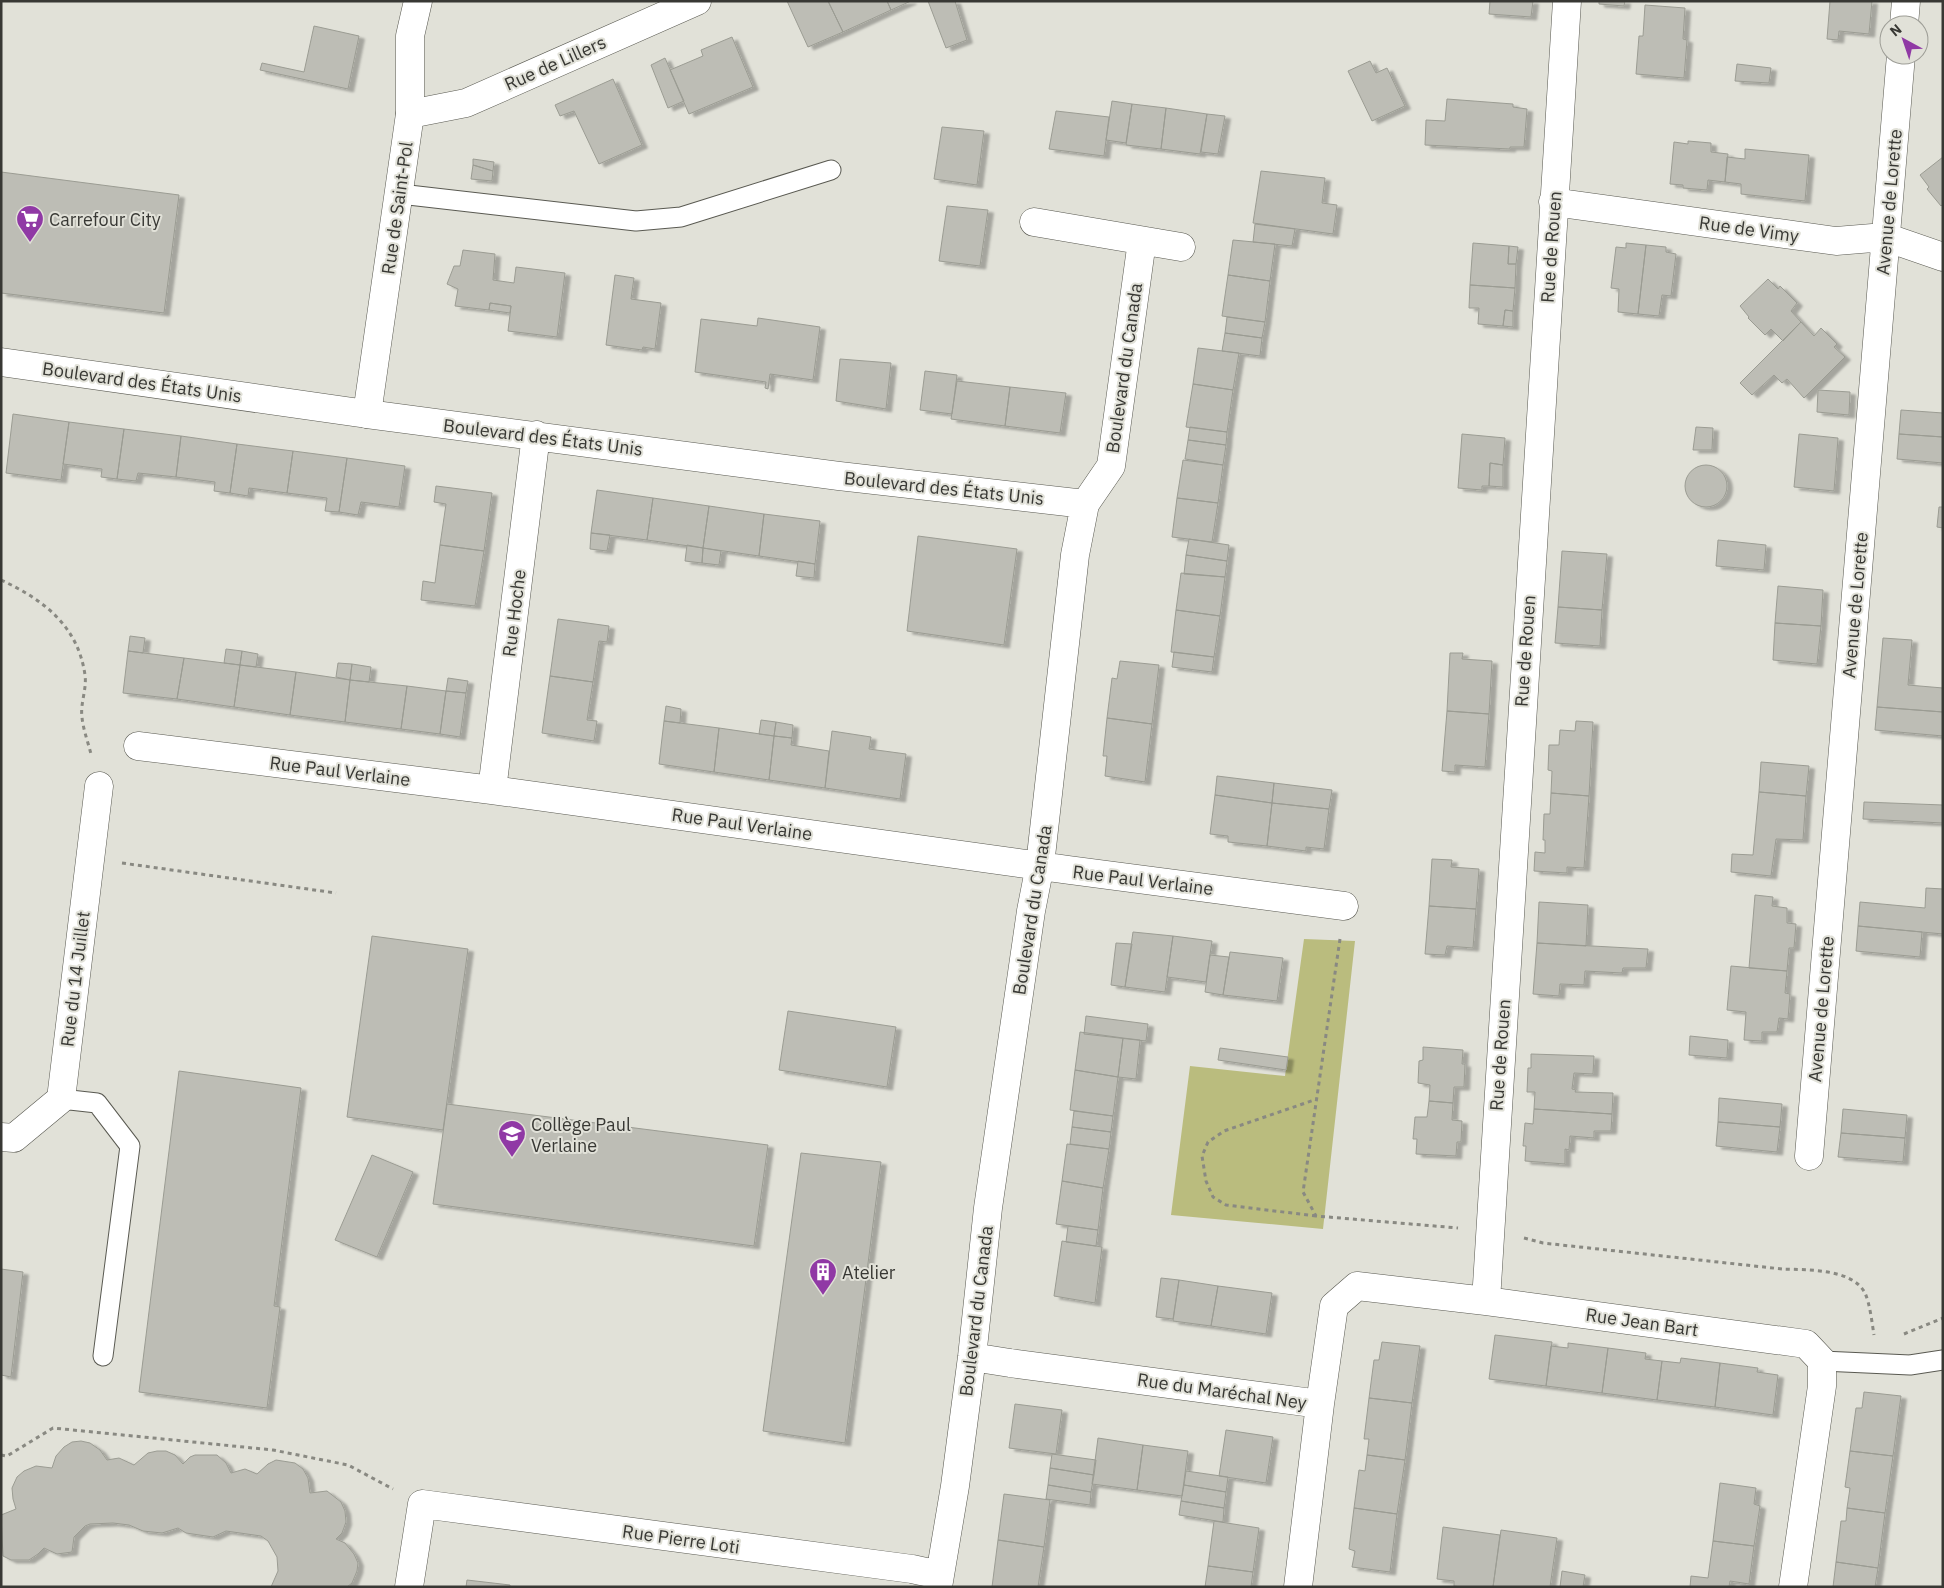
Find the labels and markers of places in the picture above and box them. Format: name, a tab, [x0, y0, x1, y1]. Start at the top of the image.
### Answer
supermarket icon: Carrefour City	[15, 204, 45, 243]
place label: Carrefour City	[49, 208, 161, 231]
place label: Collège Paul Verlaine	[531, 1113, 631, 1157]
school or university icon: Collège Paul Verlaine	[497, 1119, 527, 1158]
building icon: Atelier	[808, 1257, 838, 1296]
place label: Atelier	[842, 1261, 896, 1284]

